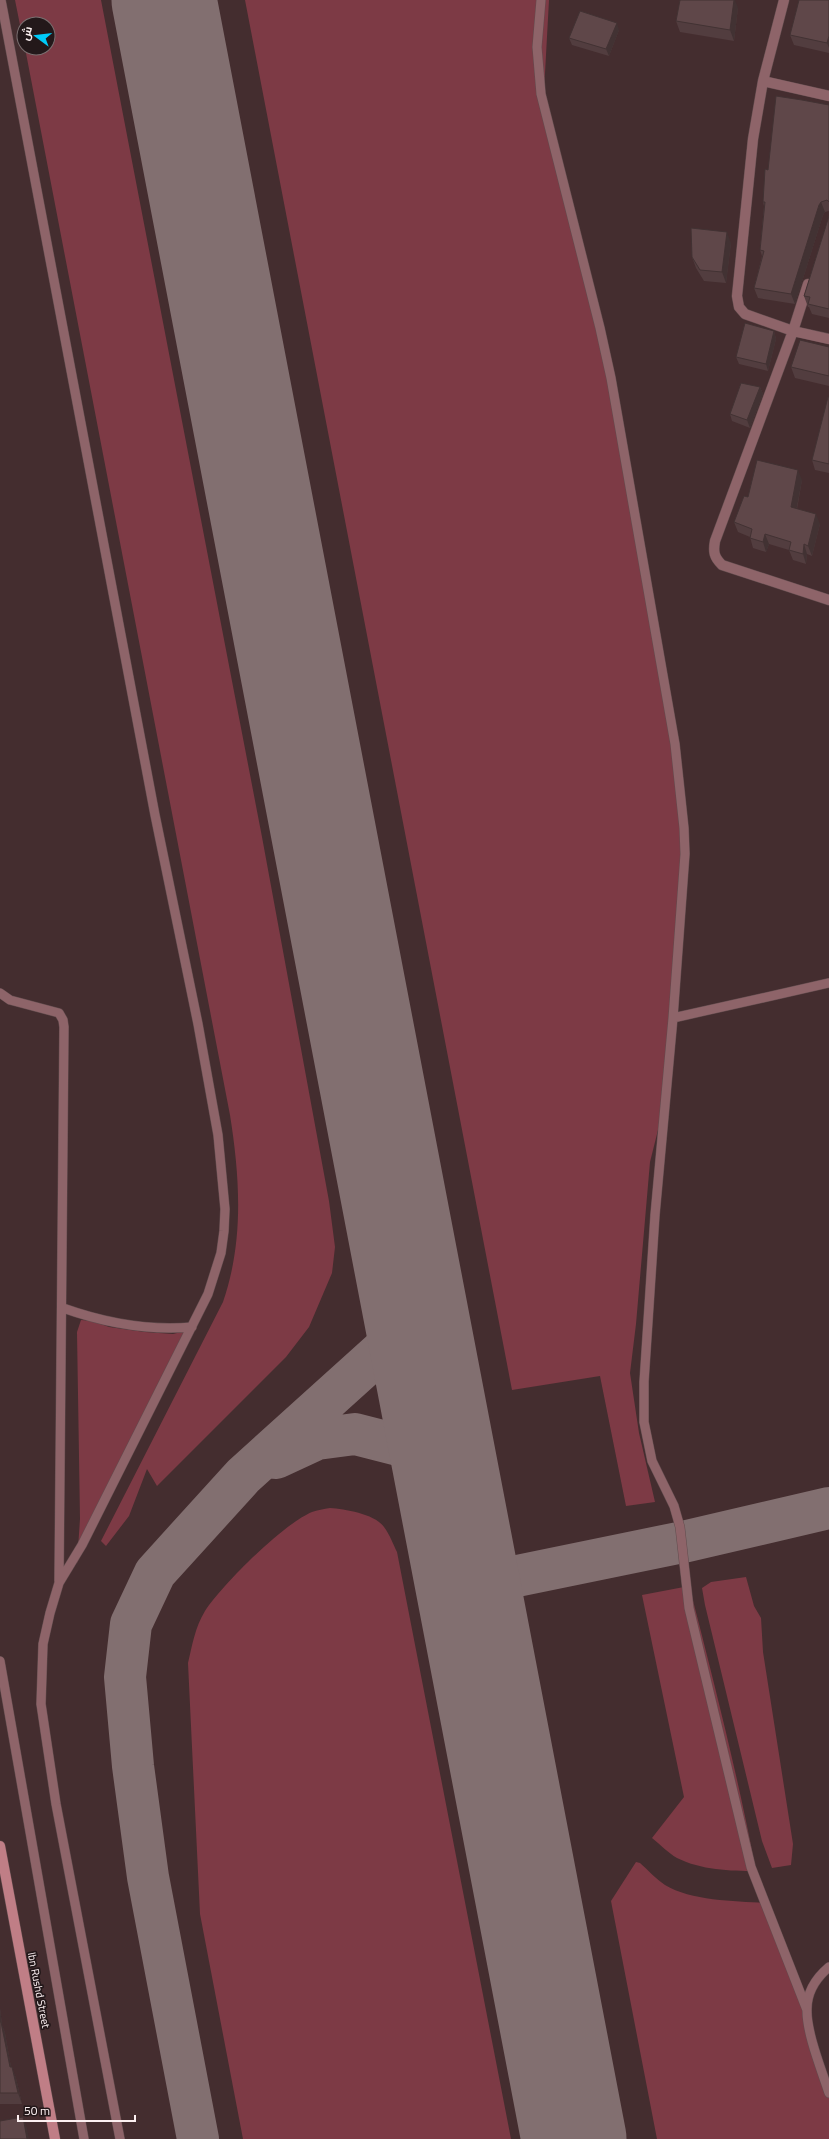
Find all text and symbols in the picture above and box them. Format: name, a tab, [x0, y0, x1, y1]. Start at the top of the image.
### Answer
north arrow	[16, 16, 56, 56]
text: ش	[15, 24, 38, 43]
street label: Ibn Rushd Street	[22, 1950, 56, 2030]
scale bar	[18, 2097, 135, 2123]
text: 50 m	[24, 2099, 50, 2122]

